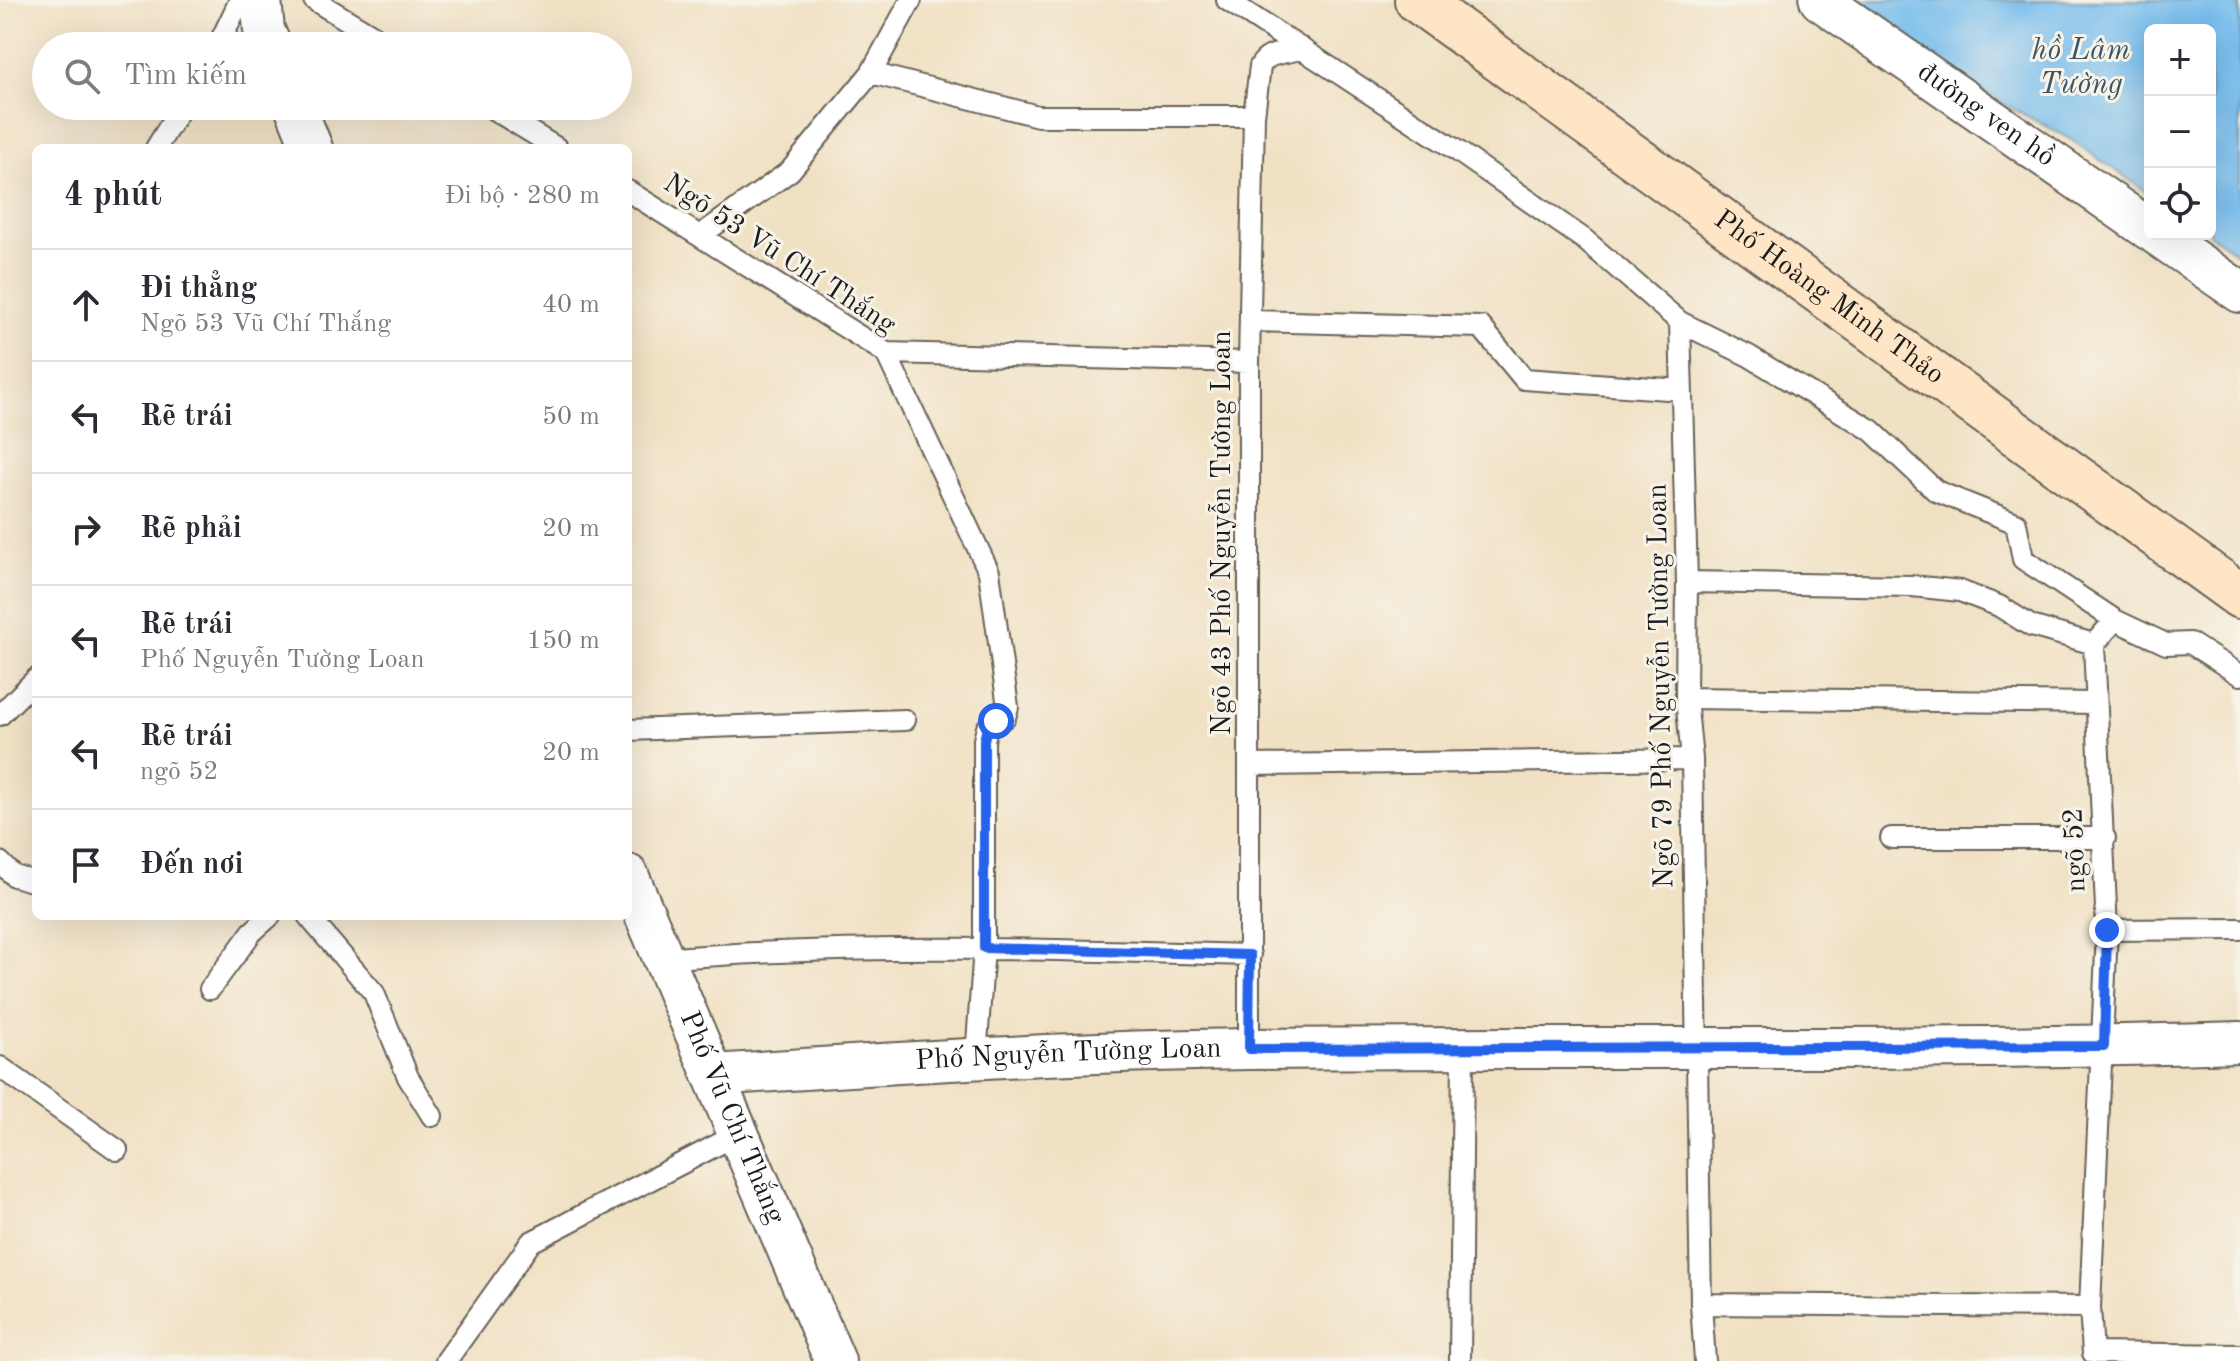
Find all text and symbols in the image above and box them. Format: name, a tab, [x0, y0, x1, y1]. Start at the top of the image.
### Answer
map controls	[2144, 24, 2216, 240]
button: +	[2144, 24, 2216, 96]
search box	[32, 32, 632, 120]
water label: hồ Lâm Tường	[2032, 34, 2130, 100]
icon: search	[60, 54, 104, 98]
street label: đường ven hồ	[1912, 58, 2061, 173]
text: Tìm kiếm	[124, 61, 247, 91]
button: −	[2144, 96, 2216, 168]
street label: Ngõ 53 Vũ Chí Thắng	[658, 167, 902, 340]
button: locate	[2144, 168, 2216, 240]
text: 4 phút	[64, 179, 162, 213]
text: Đi bộ · 280 m	[445, 183, 600, 209]
street label: Phố Hoàng Minh Thảo	[1708, 206, 1948, 390]
text: Đi thẳng	[140, 274, 257, 304]
icon: ahead	[64, 283, 108, 327]
text: 40 m	[542, 292, 600, 318]
text: Ngõ 53 Vũ Chí Thắng	[140, 311, 391, 337]
street label: Ngõ 43 Phố Nguyễn Tường Loan	[1207, 330, 1237, 736]
icon: left	[64, 395, 108, 439]
text: Rẽ trái	[140, 402, 233, 432]
text: 50 m	[542, 404, 600, 430]
street label: Ngõ 79 Phố Nguyễn Tường Loan	[1642, 483, 1680, 889]
icon: right	[64, 507, 108, 551]
text: Rẽ phải	[140, 514, 242, 544]
text: 20 m	[542, 516, 600, 542]
text: Rẽ trái	[140, 610, 233, 640]
icon: left	[64, 619, 108, 663]
text: 150 m	[527, 628, 600, 654]
text: Phố Nguyễn Tường Loan	[140, 647, 425, 673]
route start	[978, 703, 1014, 739]
text: Rẽ trái	[140, 722, 233, 752]
icon: left	[64, 731, 108, 775]
text: 20 m	[542, 740, 600, 766]
text: ngõ 52	[140, 759, 218, 785]
street label: ngõ 52	[2061, 807, 2091, 893]
icon: arrive	[64, 843, 108, 887]
text: Đến nơi	[140, 850, 244, 880]
route end	[2089, 912, 2125, 948]
street label: Phố Vũ Chí Thắng	[674, 1008, 789, 1228]
street label: Phố Nguyễn Tường Loan	[915, 1035, 1222, 1076]

